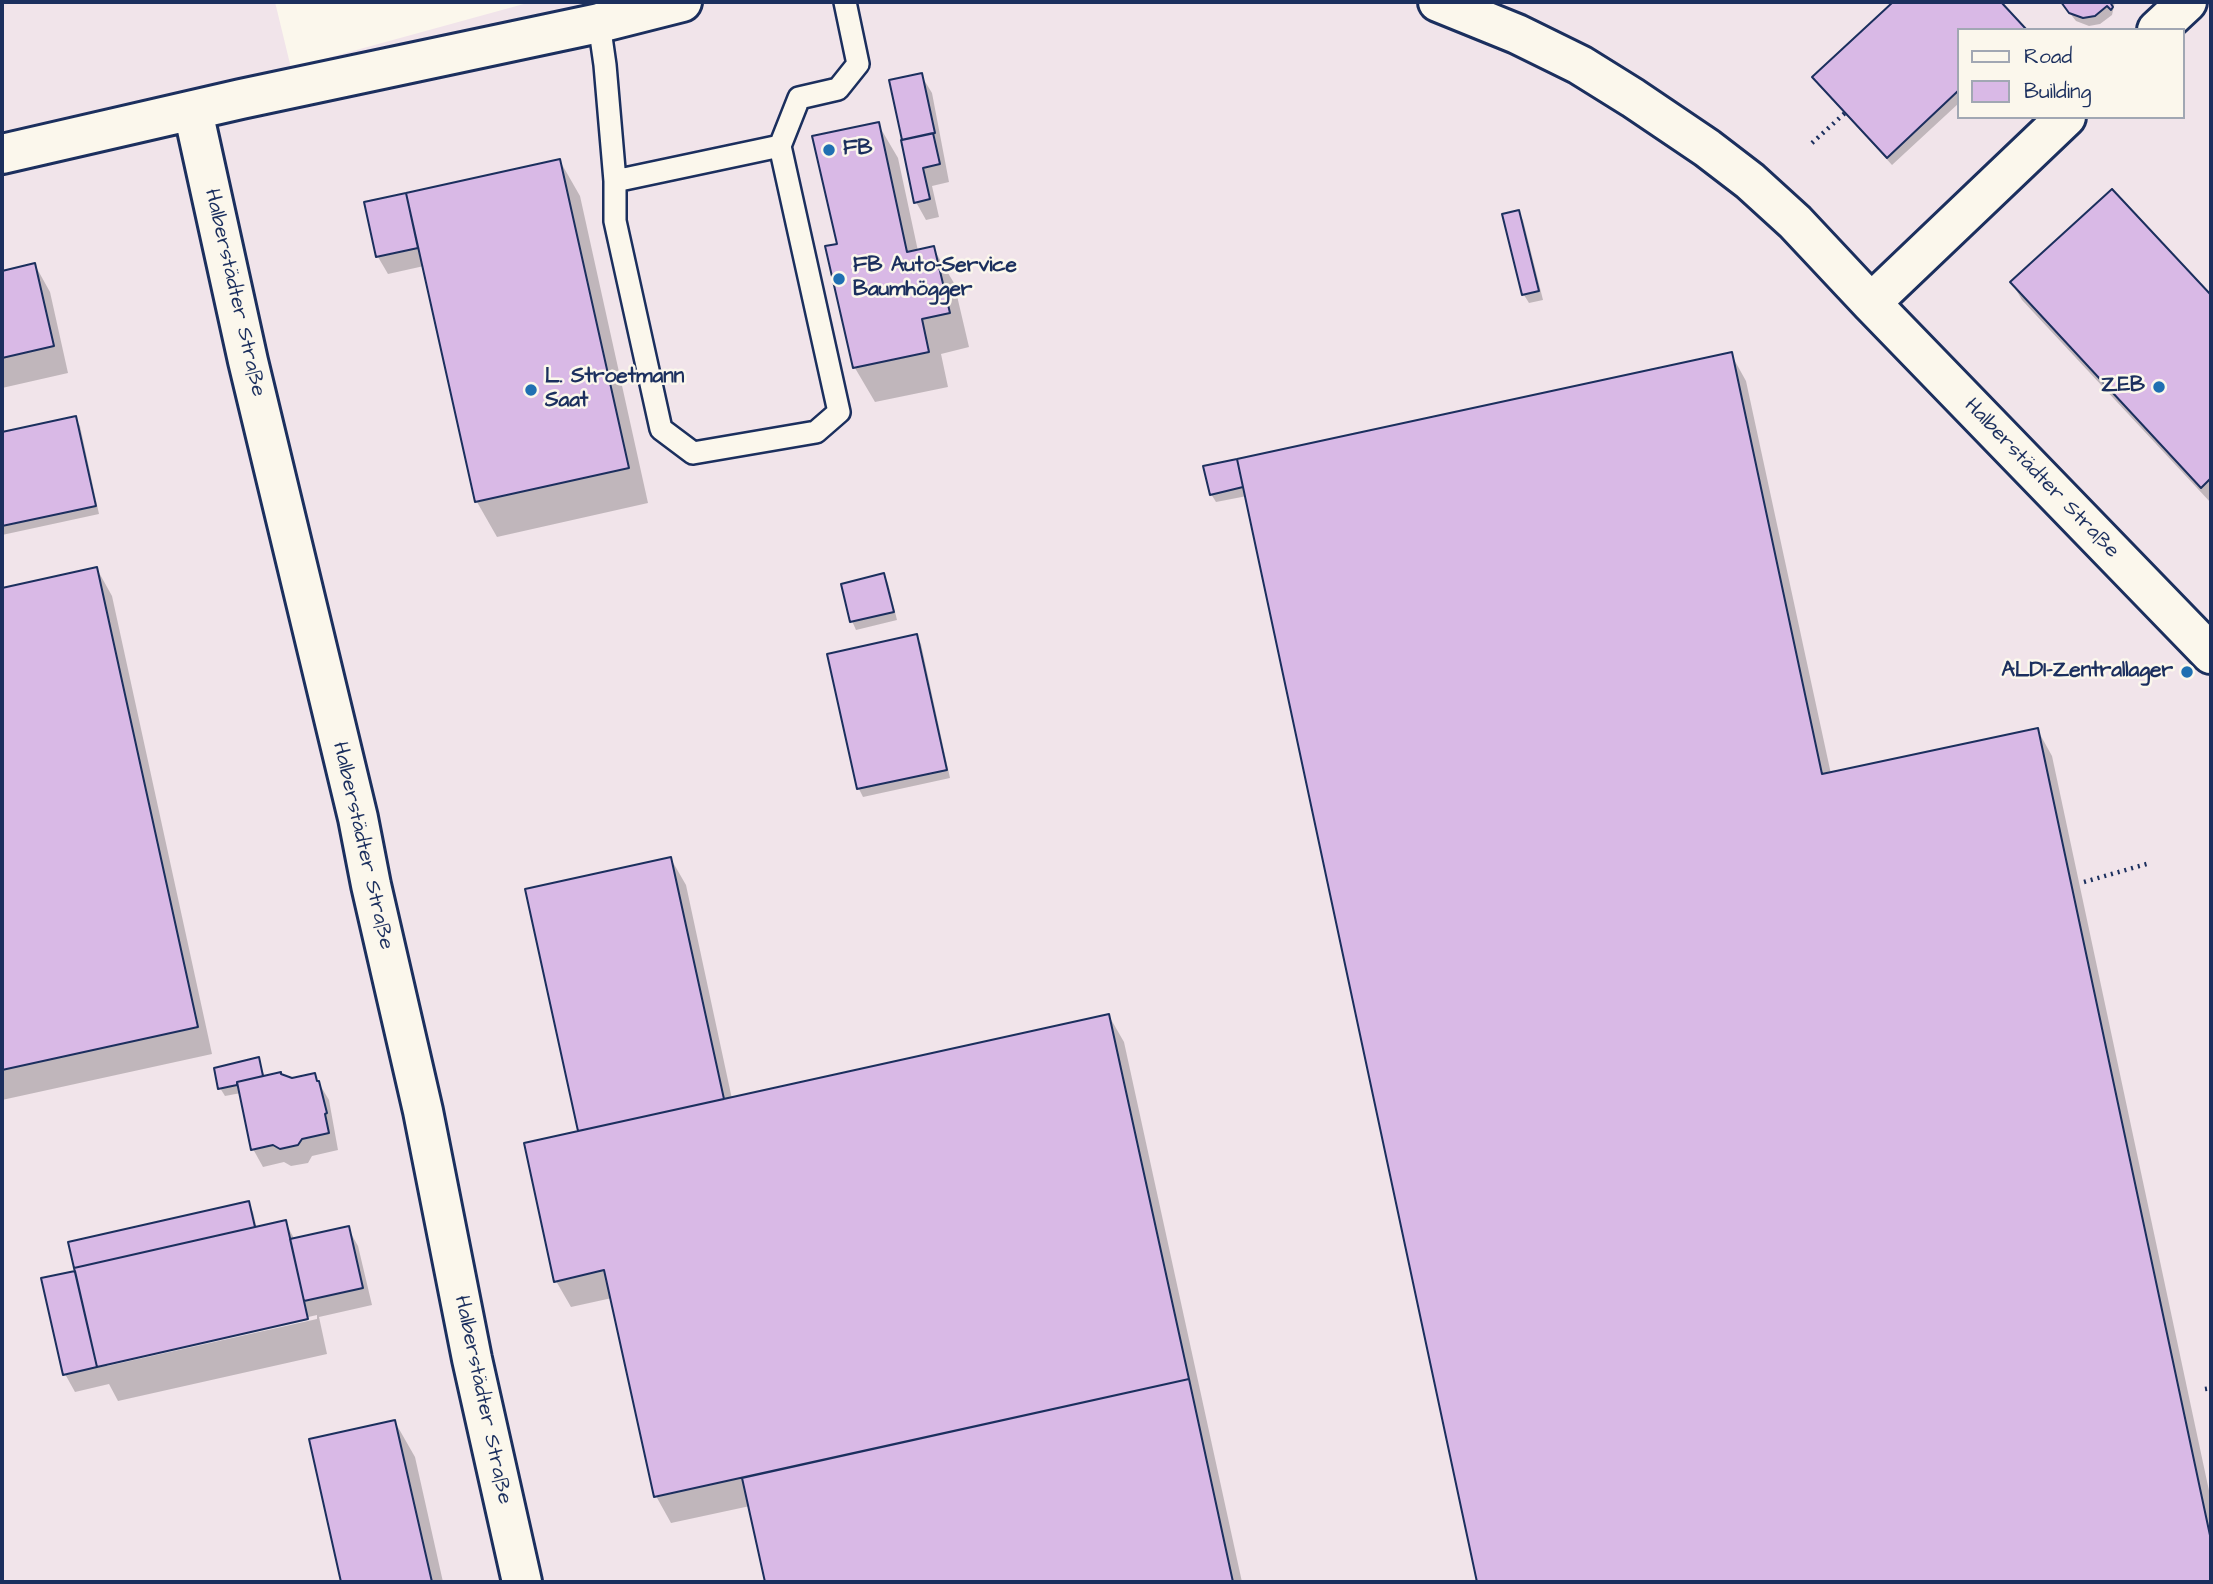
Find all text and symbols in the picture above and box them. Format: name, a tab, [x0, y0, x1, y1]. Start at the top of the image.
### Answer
legend	[1958, 28, 2185, 119]
text: Road	[2024, 42, 2072, 71]
text: Building	[2024, 77, 2091, 106]
place label: FB	[843, 137, 872, 163]
marker: FB	[821, 142, 837, 158]
street label: Halberstädter Straße	[198, 187, 270, 399]
place label: FB Auto-Service Baumhögger	[853, 254, 1017, 304]
marker: FB Auto-Service Baumhögger	[831, 271, 847, 287]
place label: L. Stroetmann Saat	[545, 365, 684, 415]
place label: ZEB	[2101, 374, 2145, 400]
marker: ZEB	[2151, 379, 2167, 395]
marker: L. Stroetmann Saat	[523, 382, 539, 398]
street label: Halberstädter Straße	[1958, 394, 2124, 564]
place label: ALDI-Zentrallager	[2002, 659, 2173, 685]
marker: ALDI-Zentrallager	[2179, 664, 2195, 680]
street label: Halberstädter Straße	[326, 740, 398, 952]
street label: Halberstädter Straße	[448, 1294, 516, 1506]

